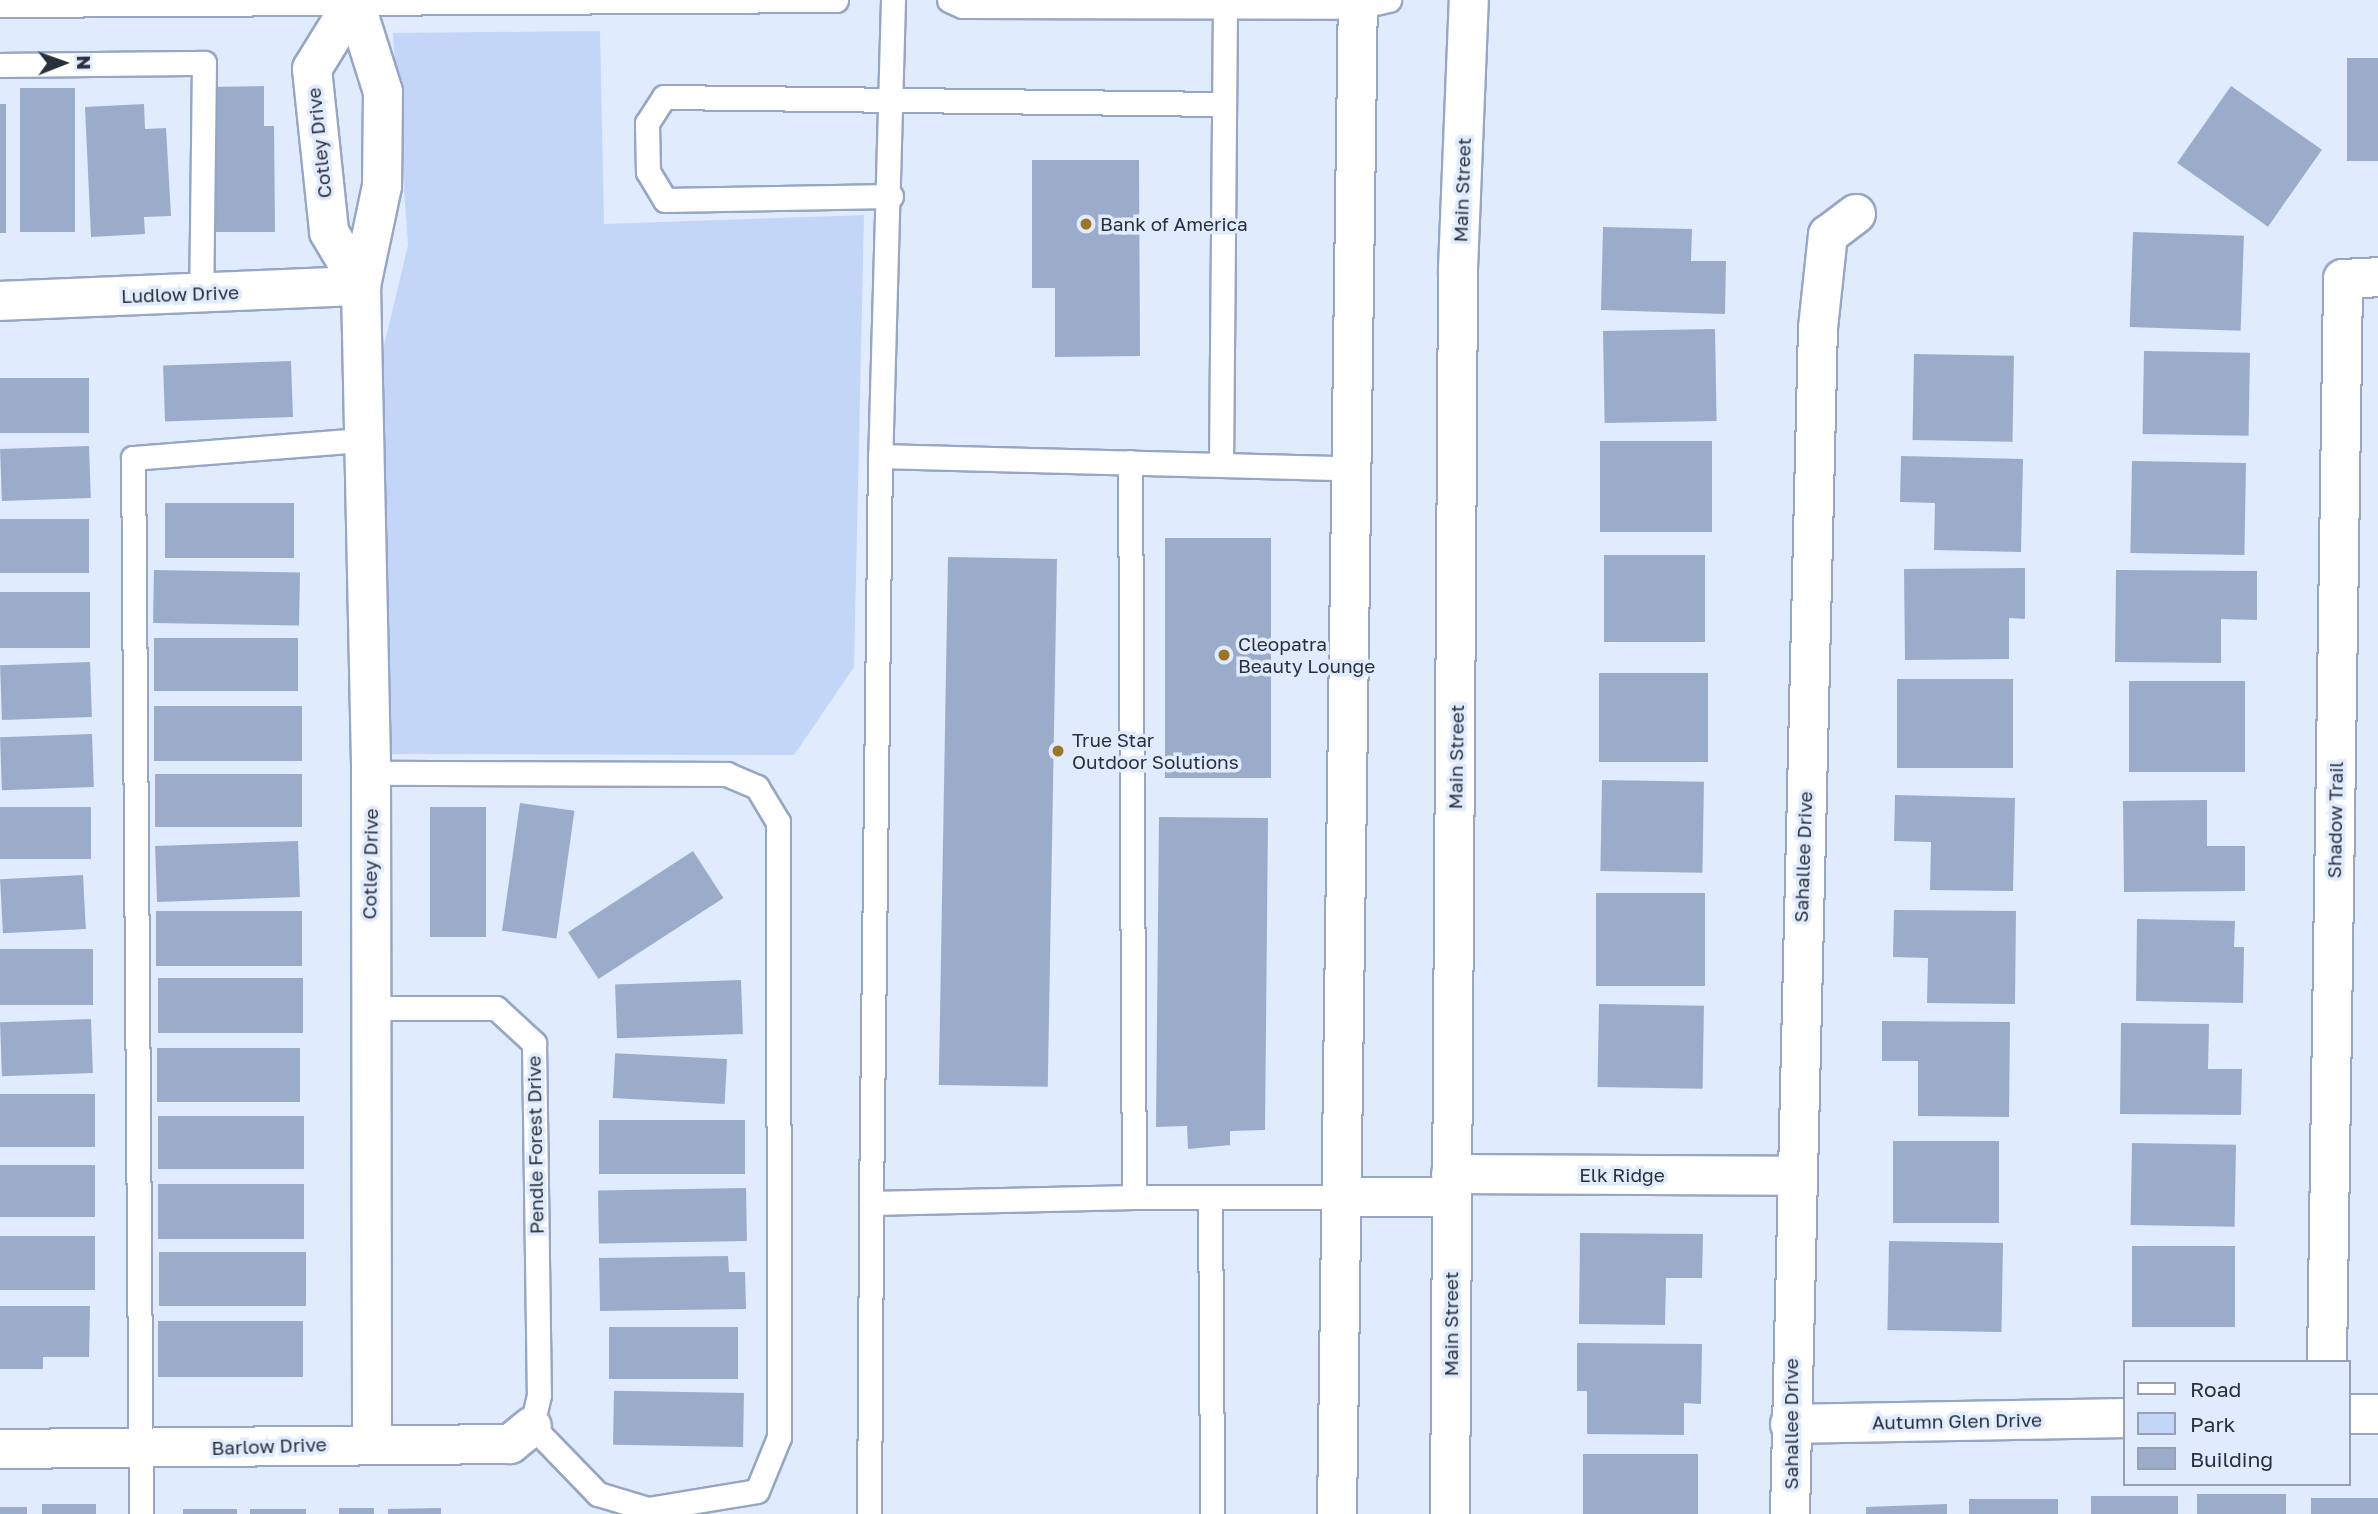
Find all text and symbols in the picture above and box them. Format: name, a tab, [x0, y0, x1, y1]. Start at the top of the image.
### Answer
north arrow	[28, 28, 98, 98]
text: N	[73, 55, 96, 70]
street label: Cotley Drive	[302, 87, 336, 199]
street label: Main Street	[1449, 137, 1475, 243]
place label: Bank of America	[1100, 213, 1248, 235]
marker: Bank of America	[1078, 216, 1094, 232]
street label: Ludlow Drive	[121, 281, 239, 307]
place label: Cleopatra Beauty Lounge	[1238, 633, 1375, 677]
marker: Cleopatra Beauty Lounge	[1216, 647, 1232, 663]
street label: Main Street	[1444, 704, 1468, 810]
place label: True Star Outdoor Solutions	[1072, 729, 1239, 773]
marker: True Star Outdoor Solutions	[1050, 743, 1066, 759]
street label: Shadow Trail	[2323, 761, 2347, 879]
street label: Sahallee Drive	[1789, 791, 1817, 923]
street label: Cotley Drive	[358, 808, 382, 920]
street label: Pendle Forest Drive	[522, 1056, 548, 1234]
street label: Elk Ridge	[1579, 1164, 1665, 1186]
street label: Main Street	[1440, 1272, 1462, 1376]
street label: Sahallee Drive	[1780, 1358, 1802, 1490]
legend	[2122, 1360, 2350, 1486]
text: Road	[2190, 1376, 2241, 1402]
street label: Autumn Glen Drive	[1872, 1408, 2042, 1434]
text: Park	[2190, 1411, 2235, 1437]
street label: Barlow Drive	[211, 1433, 327, 1459]
text: Building	[2190, 1446, 2273, 1472]

